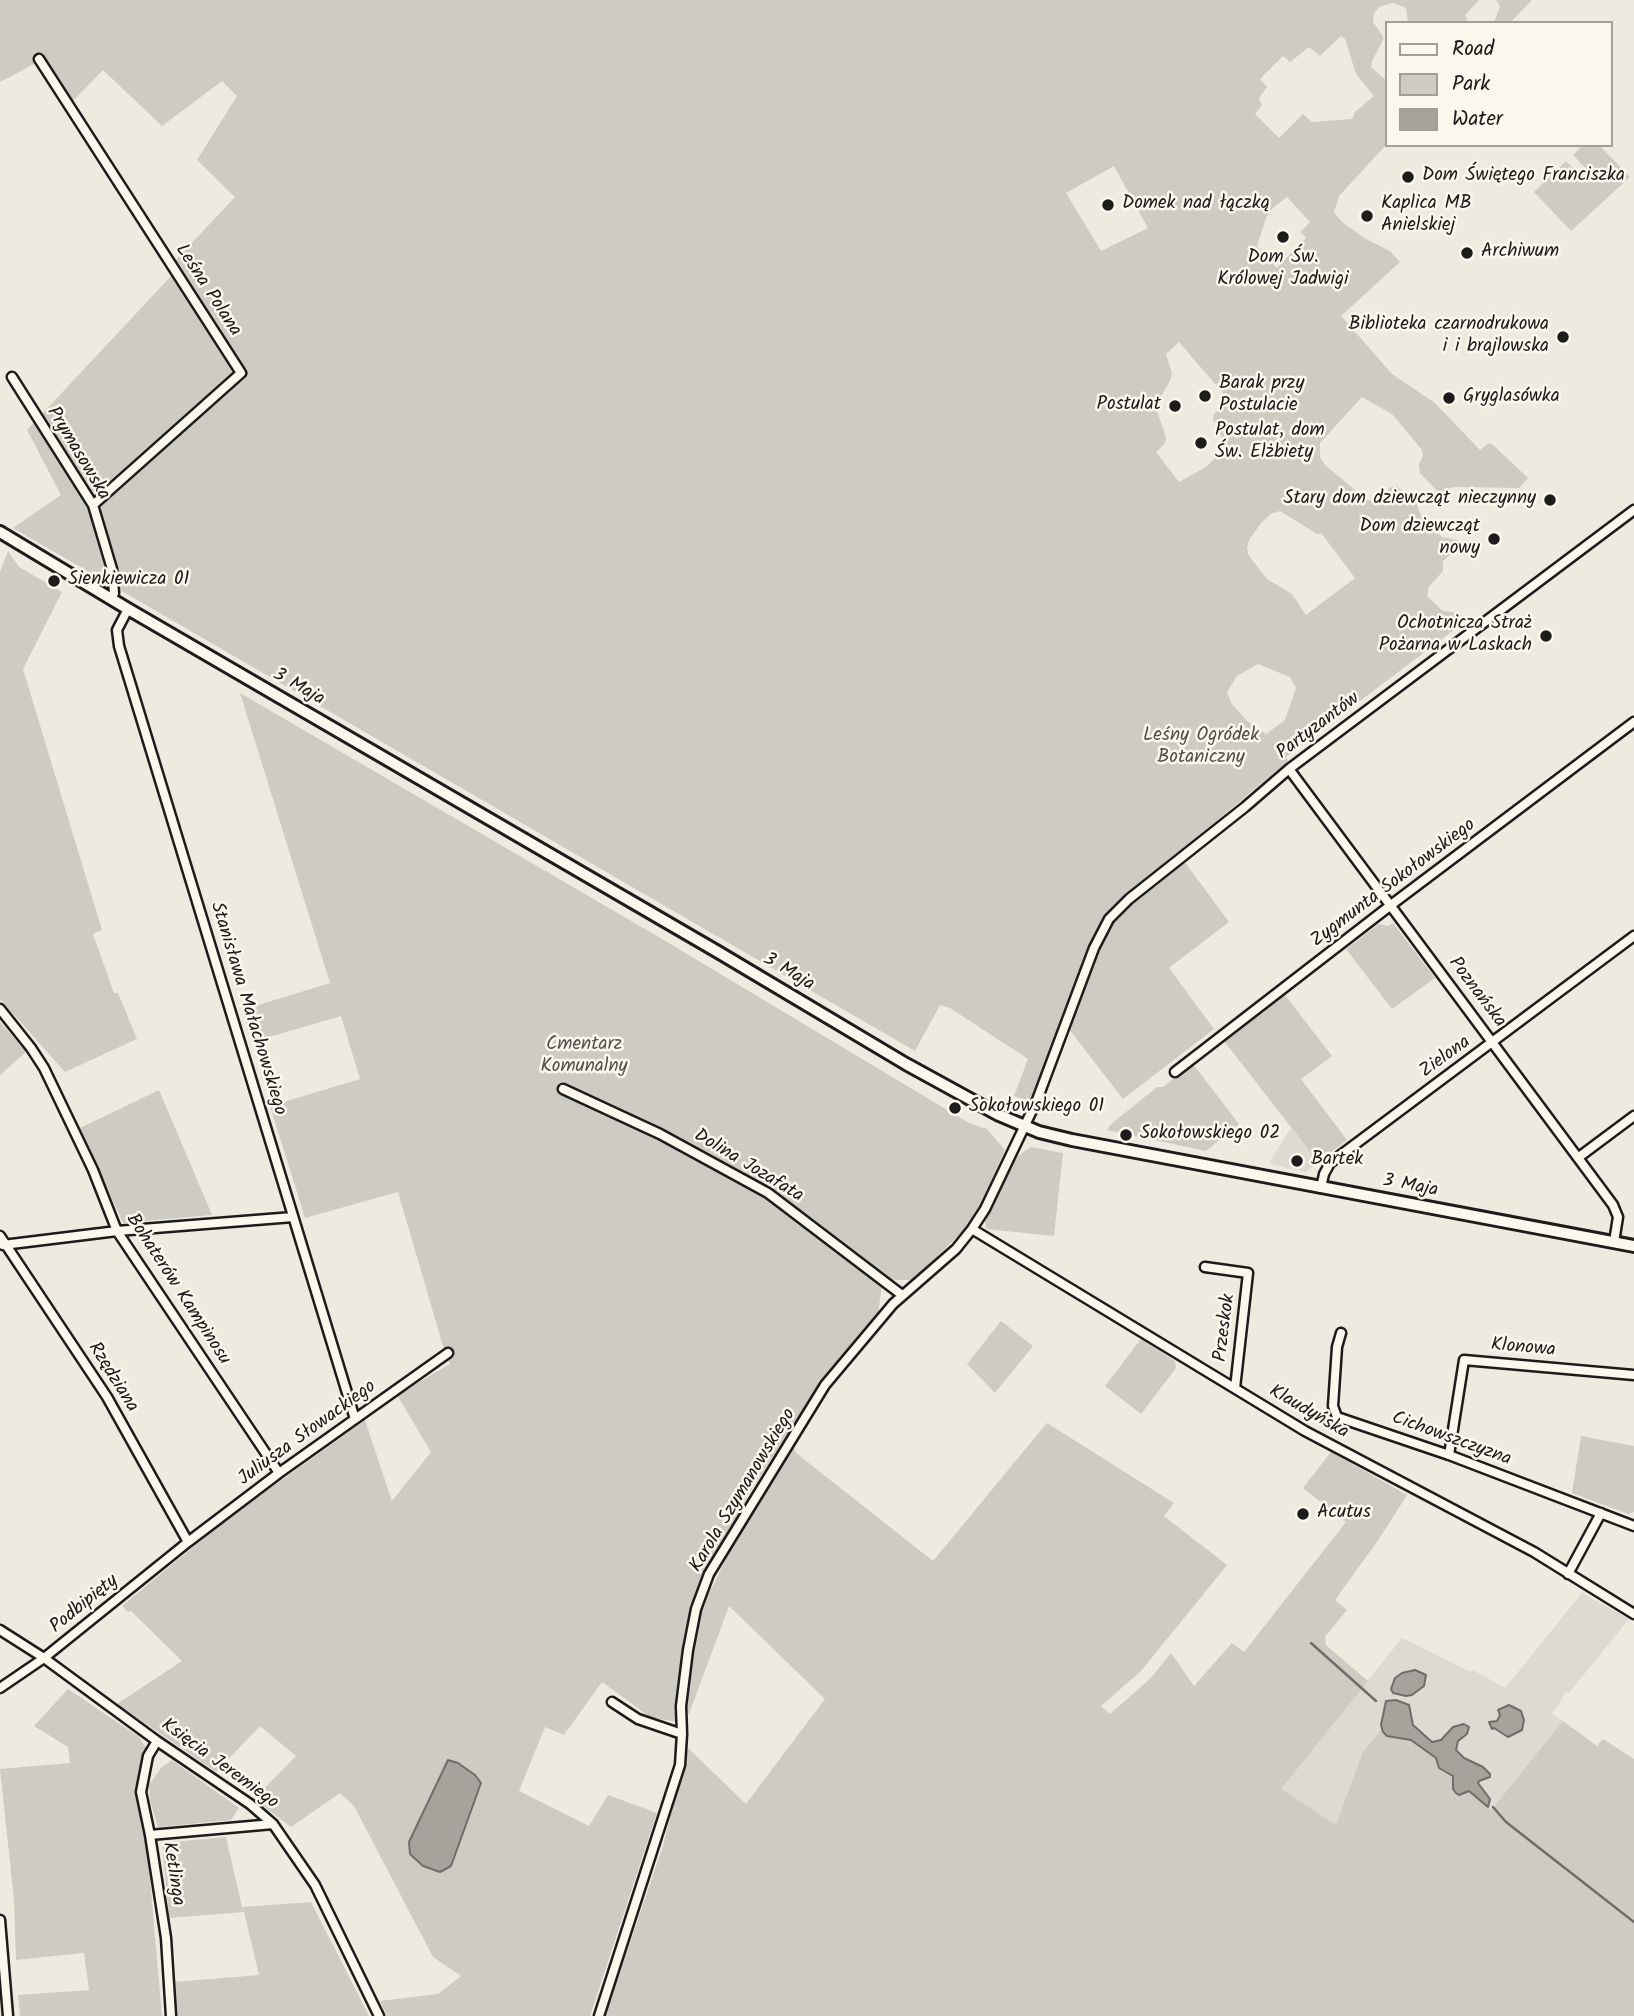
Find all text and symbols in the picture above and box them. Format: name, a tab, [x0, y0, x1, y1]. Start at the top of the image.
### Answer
legend	[1386, 21, 1613, 147]
text: Road	[1452, 33, 1494, 66]
text: Park	[1452, 68, 1490, 101]
text: Water	[1452, 103, 1503, 136]
place label: Dom Świętego Franciszka	[1422, 166, 1625, 188]
marker: Dom Świętego Franciszka	[1400, 169, 1416, 185]
place label: Domek nad łączką	[1122, 194, 1270, 216]
place label: Kaplica MB Anielskiej	[1381, 194, 1471, 238]
marker: Domek nad łączką	[1100, 197, 1116, 213]
marker: Kaplica MB Anielskiej	[1359, 208, 1375, 224]
marker: Dom Św. Królowej Jadwigi	[1275, 229, 1291, 245]
street label: Leśna Polana	[169, 241, 245, 341]
place label: Archiwum	[1481, 242, 1559, 264]
marker: Archiwum	[1459, 245, 1475, 261]
place label: Dom Św. Królowej Jadwigi	[1217, 248, 1349, 292]
place label: Biblioteka czarnodrukowa i i brajlowska	[1348, 315, 1549, 359]
marker: Biblioteka czarnodrukowa i i brajlowska	[1555, 329, 1571, 345]
place label: Barak przy Postulacie	[1219, 374, 1304, 418]
place label: Gryglasówka	[1463, 387, 1560, 409]
marker: Barak przy Postulacie	[1197, 388, 1213, 404]
marker: Gryglasówka	[1441, 390, 1457, 406]
place label: Postulat	[1097, 395, 1161, 417]
marker: Postulat	[1167, 398, 1183, 414]
street label: Prymasowska	[40, 403, 114, 505]
place label: Postulat, dom Św. Elżbiety	[1215, 421, 1325, 465]
marker: Postulat, dom Św. Elżbiety	[1193, 435, 1209, 451]
place label: Stary dom dziewcząt nieczynny	[1283, 489, 1536, 511]
marker: Stary dom dziewcząt nieczynny	[1542, 492, 1558, 508]
place label: Dom dziewcząt nowy	[1360, 517, 1480, 561]
marker: Dom dziewcząt nowy	[1486, 531, 1502, 547]
place label: Sienkiewicza 01	[68, 570, 189, 592]
marker: Sienkiewicza 01	[46, 573, 62, 589]
place label: Ochotnicza Straż Pożarna w Laskach	[1379, 614, 1532, 658]
marker: Ochotnicza Straż Pożarna w Laskach	[1538, 628, 1554, 644]
street label: 3 Maja	[268, 664, 328, 712]
street label: Partyzantów	[1273, 688, 1365, 766]
park label: Leśny Ogródek Botaniczny	[1143, 726, 1259, 770]
street label: Zygmunta Sokołowskiego	[1307, 815, 1481, 953]
street label: Stanisława Małachowskiego	[204, 900, 290, 1118]
street label: 3 Maja	[758, 949, 818, 997]
street label: Poznańska	[1442, 953, 1510, 1033]
street label: Zielona	[1416, 1032, 1476, 1084]
park label: Cmentarz Komunalny	[541, 1035, 627, 1079]
place label: Sokołowskiego 01	[969, 1097, 1104, 1119]
marker: Sokołowskiego 01	[947, 1100, 963, 1116]
place label: Sokołowskiego 02	[1140, 1124, 1280, 1146]
street label: Dolina Jozafata	[689, 1125, 807, 1209]
marker: Sokołowskiego 02	[1118, 1127, 1134, 1143]
place label: Bartek	[1311, 1150, 1363, 1172]
marker: Bartek	[1289, 1153, 1305, 1169]
street label: 3 Maja	[1380, 1170, 1440, 1204]
street label: Bohaterów Kampinosu	[120, 1210, 234, 1370]
street label: Przeskok	[1211, 1293, 1241, 1363]
street label: Klonowa	[1490, 1335, 1556, 1363]
street label: Rzędziana	[82, 1339, 142, 1417]
street label: Juliusza Słowackiego	[235, 1376, 381, 1492]
street label: Klaudyńska	[1264, 1381, 1352, 1445]
street label: Karola Szymanowskiego	[686, 1405, 802, 1577]
street label: Cichowszczyzna	[1388, 1408, 1514, 1472]
place label: Acutus	[1317, 1503, 1371, 1525]
marker: Acutus	[1295, 1506, 1311, 1522]
street label: Podbipięty	[46, 1571, 124, 1639]
street label: Księcia Jeremiego	[156, 1715, 282, 1815]
street label: Ketlinga	[156, 1840, 188, 1908]

